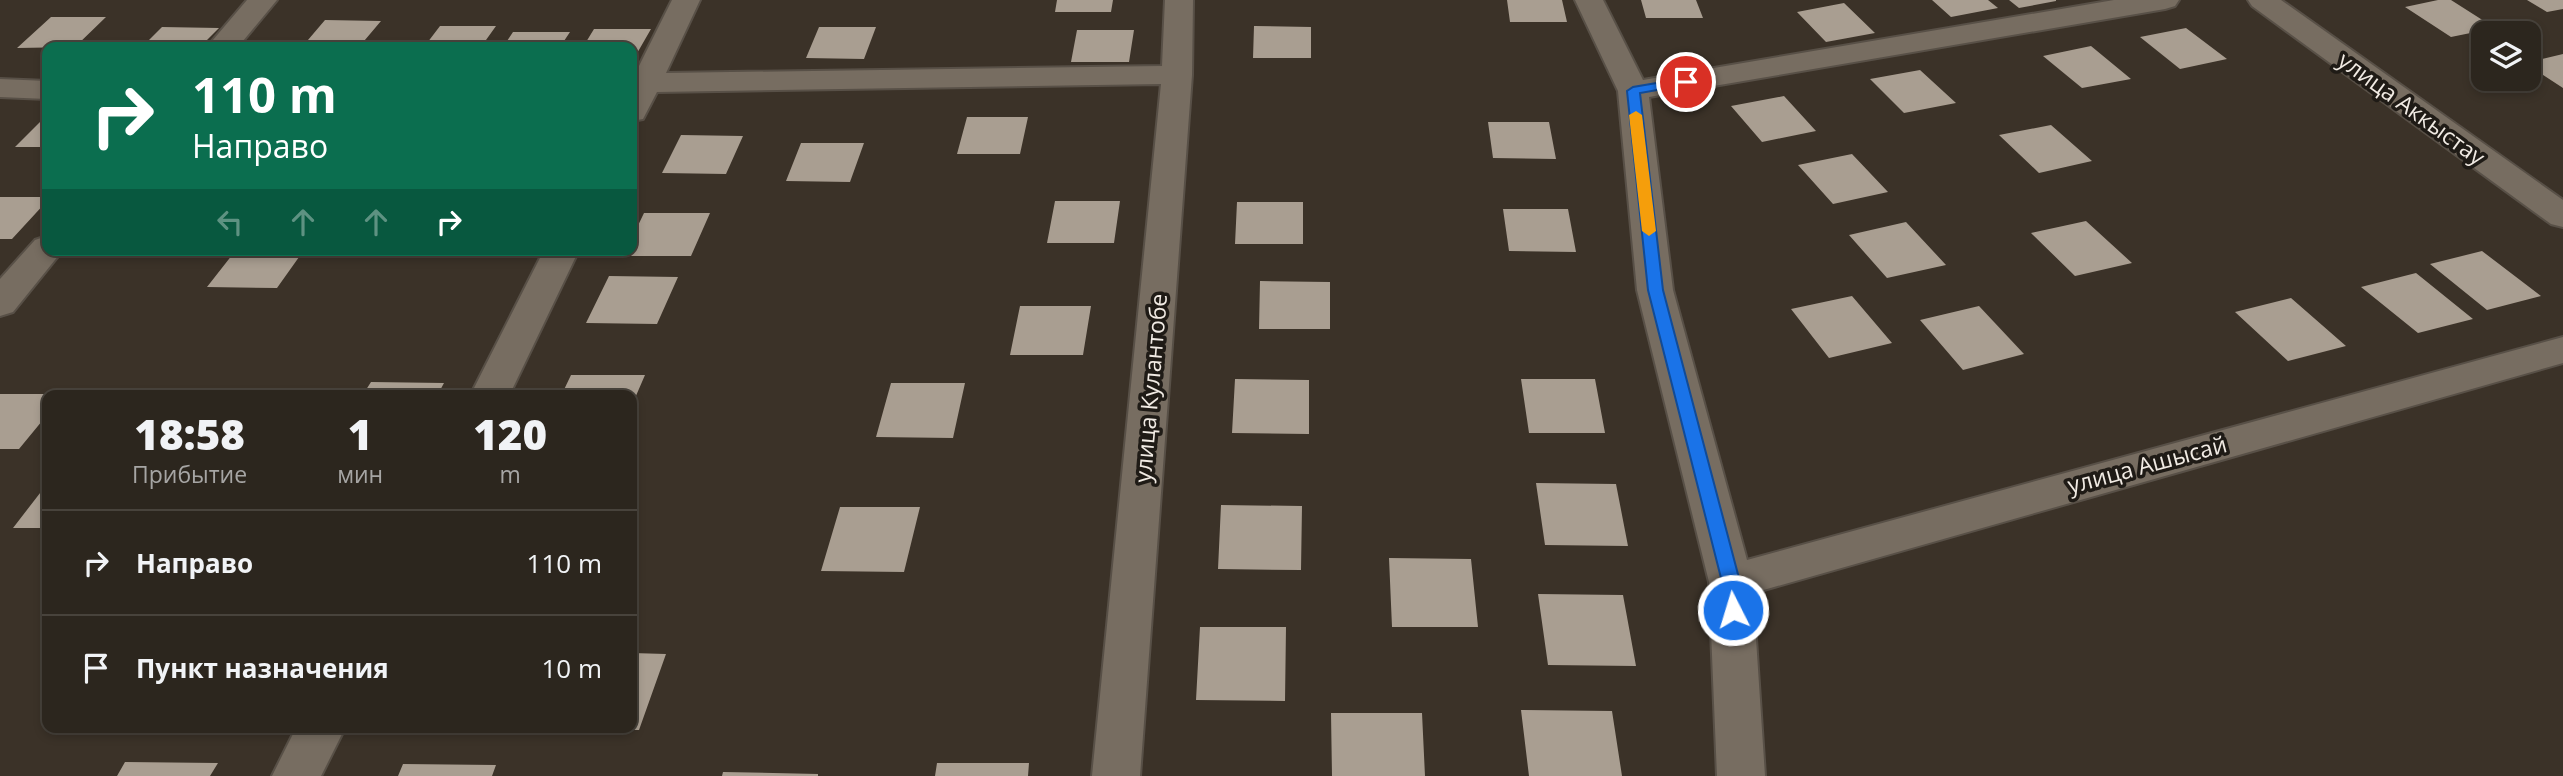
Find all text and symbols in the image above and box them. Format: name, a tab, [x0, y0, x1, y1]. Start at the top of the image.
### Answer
map controls	[2471, 21, 2541, 91]
button: layers	[2471, 21, 2541, 91]
street label: улица Аккыстау	[2332, 44, 2492, 173]
pin	[1656, 52, 1716, 112]
text: 110 m	[192, 61, 337, 127]
icon: arrive	[1667, 63, 1705, 101]
icon: right	[77, 70, 168, 161]
text: Направо	[192, 124, 328, 167]
icon: left	[211, 203, 249, 241]
icon: ahead	[284, 203, 322, 241]
icon: ahead	[357, 203, 395, 241]
icon: right	[430, 203, 468, 241]
street label: улица Кулантобе	[1126, 292, 1174, 484]
text: 18:58	[134, 405, 245, 462]
text: 1	[348, 405, 372, 462]
text: 120	[473, 405, 547, 462]
street label: улица Ашысай	[2064, 427, 2230, 501]
text: Прибытие	[132, 458, 247, 490]
text: мин	[337, 458, 383, 490]
text: m	[499, 458, 521, 490]
icon: right	[77, 544, 115, 582]
text: Направо	[136, 545, 253, 581]
text: 110 m	[527, 545, 602, 581]
position arrow	[1696, 573, 1770, 647]
icon: arrive	[77, 649, 115, 687]
text: Пункт назначения	[136, 650, 389, 686]
text: 10 m	[541, 650, 602, 686]

